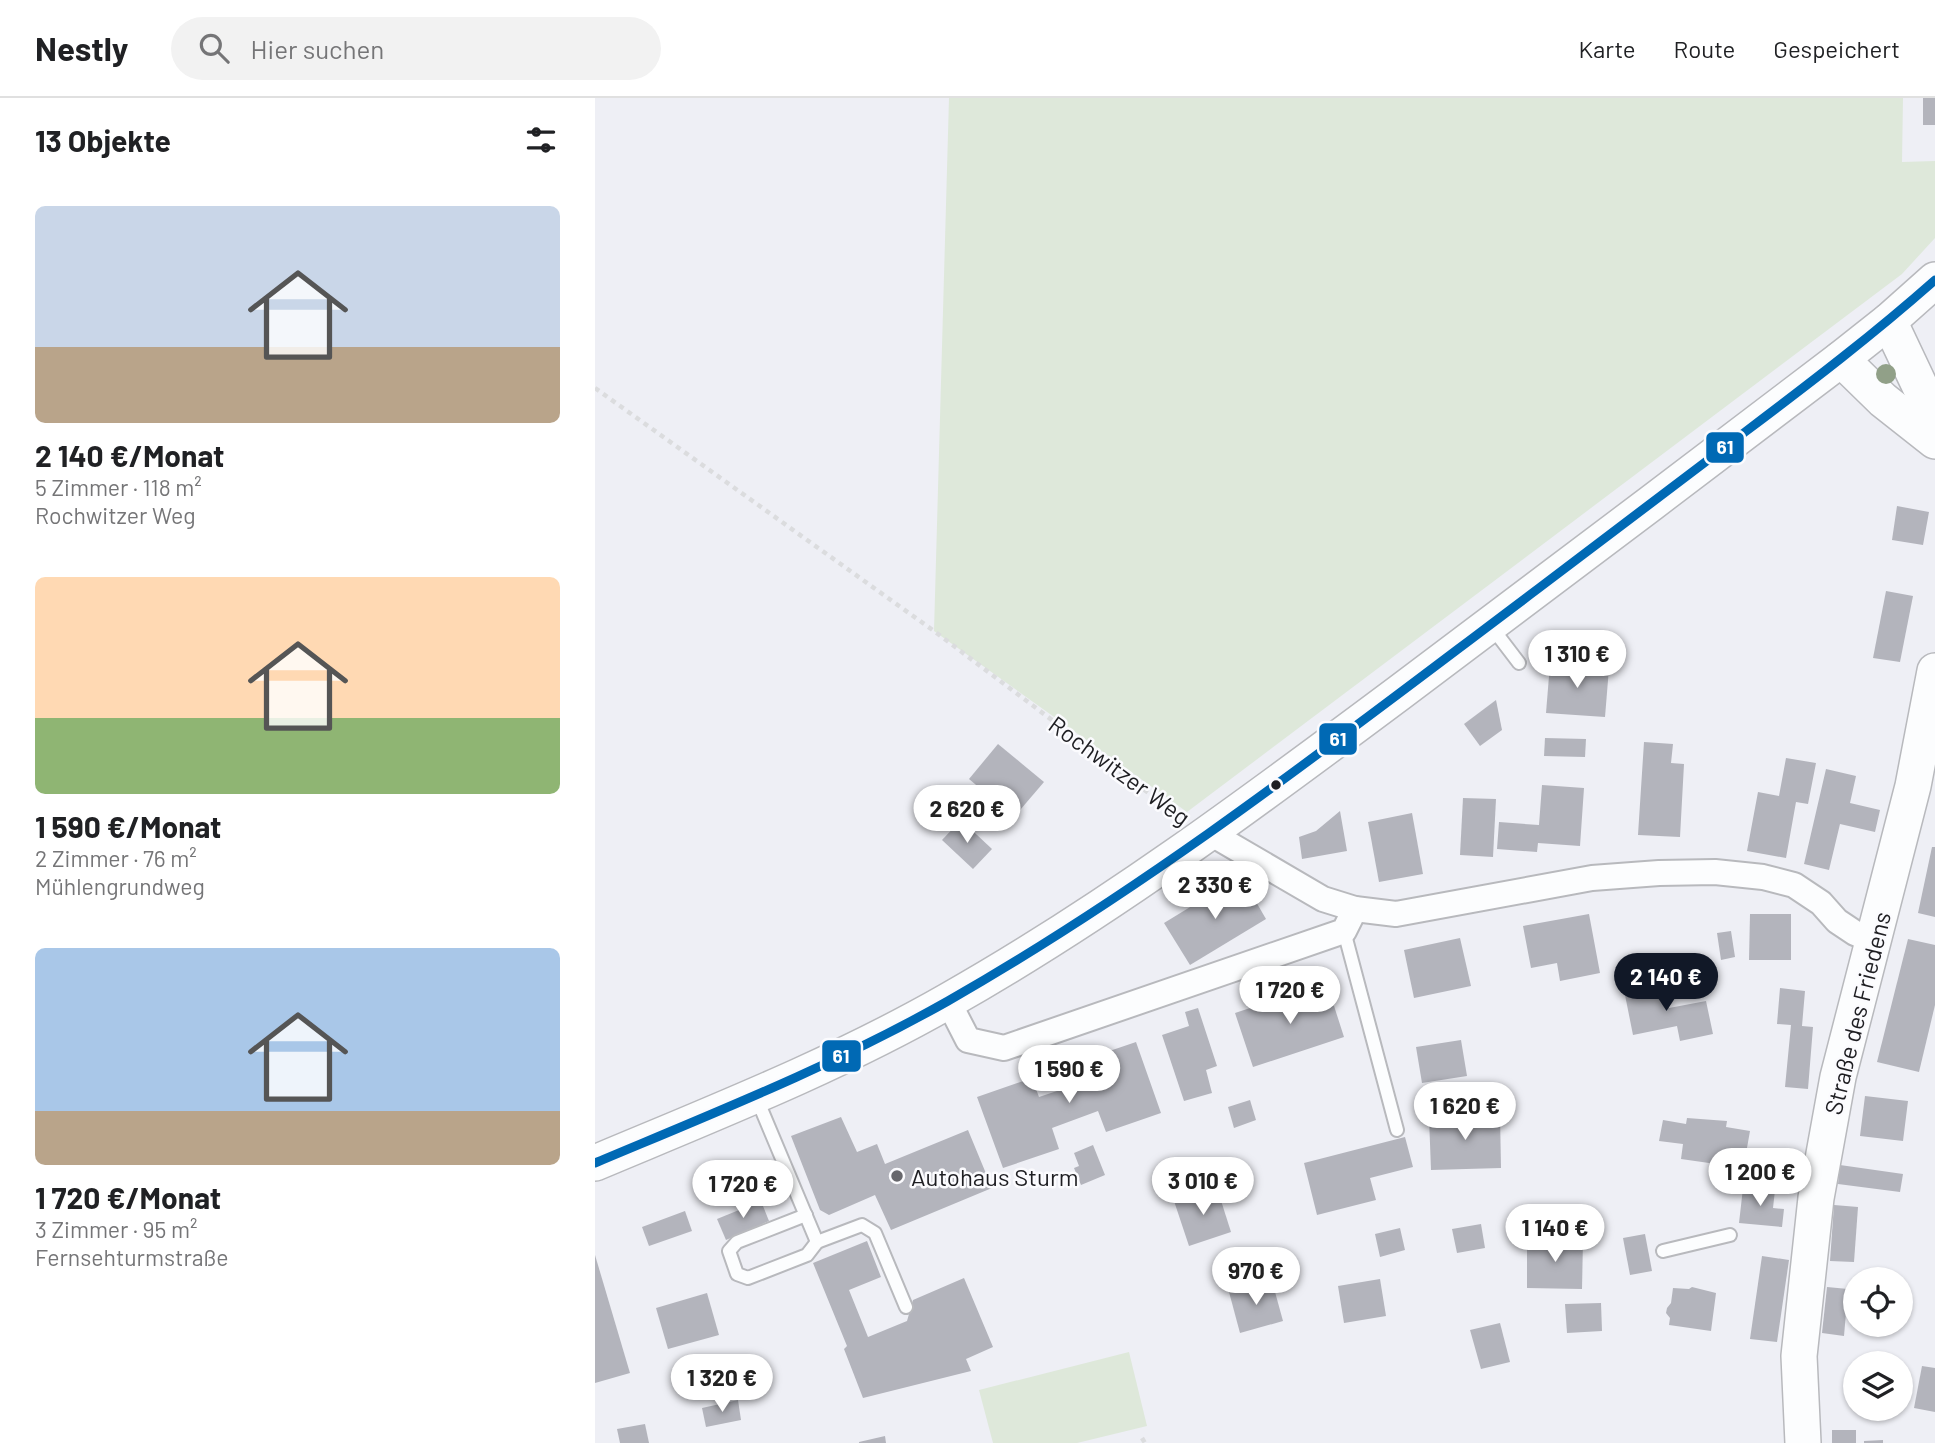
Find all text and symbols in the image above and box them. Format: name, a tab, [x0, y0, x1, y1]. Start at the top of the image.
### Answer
search box	[171, 17, 661, 80]
text: Nestly	[35, 28, 129, 68]
icon: search	[195, 29, 233, 67]
text: Hier suchen	[251, 33, 384, 64]
text: Karte	[1578, 34, 1636, 63]
text: Route	[1674, 34, 1735, 63]
text: Gespeichert	[1773, 34, 1900, 63]
icon: filters	[522, 121, 560, 159]
text: 13 Objekte	[35, 122, 171, 158]
icon: home	[235, 252, 361, 378]
line badge: 61	[1705, 431, 1745, 464]
text: 61	[1717, 435, 1733, 458]
text: 2 140 €/Monat	[35, 437, 224, 473]
text: 5 Zimmer · 118 m²	[35, 473, 202, 501]
text: Rochwitzer Weg	[35, 501, 196, 529]
icon: home	[235, 623, 361, 749]
pin: 1 310 €	[1512, 630, 1642, 690]
text: 1 310 €	[1544, 639, 1610, 667]
street label: Rochwitzer Weg	[1044, 709, 1196, 831]
line badge: 61	[1318, 722, 1358, 756]
text: 61	[1330, 727, 1346, 750]
unlabelled marker	[1269, 778, 1283, 792]
pin: 2 620 €	[902, 786, 1032, 845]
text: 2 620 €	[929, 794, 1005, 822]
text: 1 590 €/Monat	[35, 808, 222, 844]
text: 2 Zimmer · 76 m²	[35, 844, 197, 872]
pin: 2 330 €	[1150, 862, 1280, 921]
text: 2 330 €	[1178, 870, 1252, 898]
text: Mühlengrundweg	[35, 872, 205, 900]
street label: Straße des Friedens	[1818, 909, 1896, 1117]
pin: 2 140 €	[1601, 954, 1731, 1013]
text: 2 140 €	[1630, 962, 1702, 990]
pin: 1 720 €	[1225, 967, 1355, 1026]
text: 1 720 €	[1255, 975, 1325, 1003]
icon: home	[235, 994, 361, 1120]
line badge: 61	[821, 1039, 862, 1073]
text: 61	[833, 1044, 849, 1067]
pin: 1 590 €	[1004, 1046, 1134, 1105]
text: 1 590 €	[1034, 1054, 1104, 1082]
pin: 1 620 €	[1400, 1082, 1530, 1142]
text: 1 620 €	[1430, 1091, 1500, 1119]
pin: 1 200 €	[1695, 1148, 1825, 1208]
text: 1 200 €	[1724, 1157, 1796, 1185]
pin: 3 010 €	[1138, 1158, 1268, 1217]
pin: 1 720 €	[678, 1160, 808, 1220]
place label: Autohaus Sturm	[911, 1162, 1079, 1191]
text: 3 010 €	[1168, 1166, 1238, 1194]
marker: Autohaus Sturm	[889, 1168, 905, 1184]
text: 1 720 €	[708, 1169, 778, 1197]
text: 1 720 €/Monat	[35, 1179, 221, 1215]
pin: 1 140 €	[1490, 1204, 1620, 1264]
text: 1 140 €	[1521, 1213, 1589, 1241]
text: 3 Zimmer · 95 m²	[35, 1215, 197, 1243]
text: Fernsehturmstraße	[35, 1243, 229, 1271]
pin: 970 €	[1207, 1248, 1305, 1307]
text: 970 €	[1228, 1256, 1284, 1284]
map controls	[1843, 1267, 1913, 1421]
button: locate	[1843, 1267, 1913, 1337]
button: layers	[1843, 1351, 1913, 1421]
pin: 1 320 €	[657, 1354, 787, 1414]
text: 1 320 €	[687, 1363, 757, 1391]

